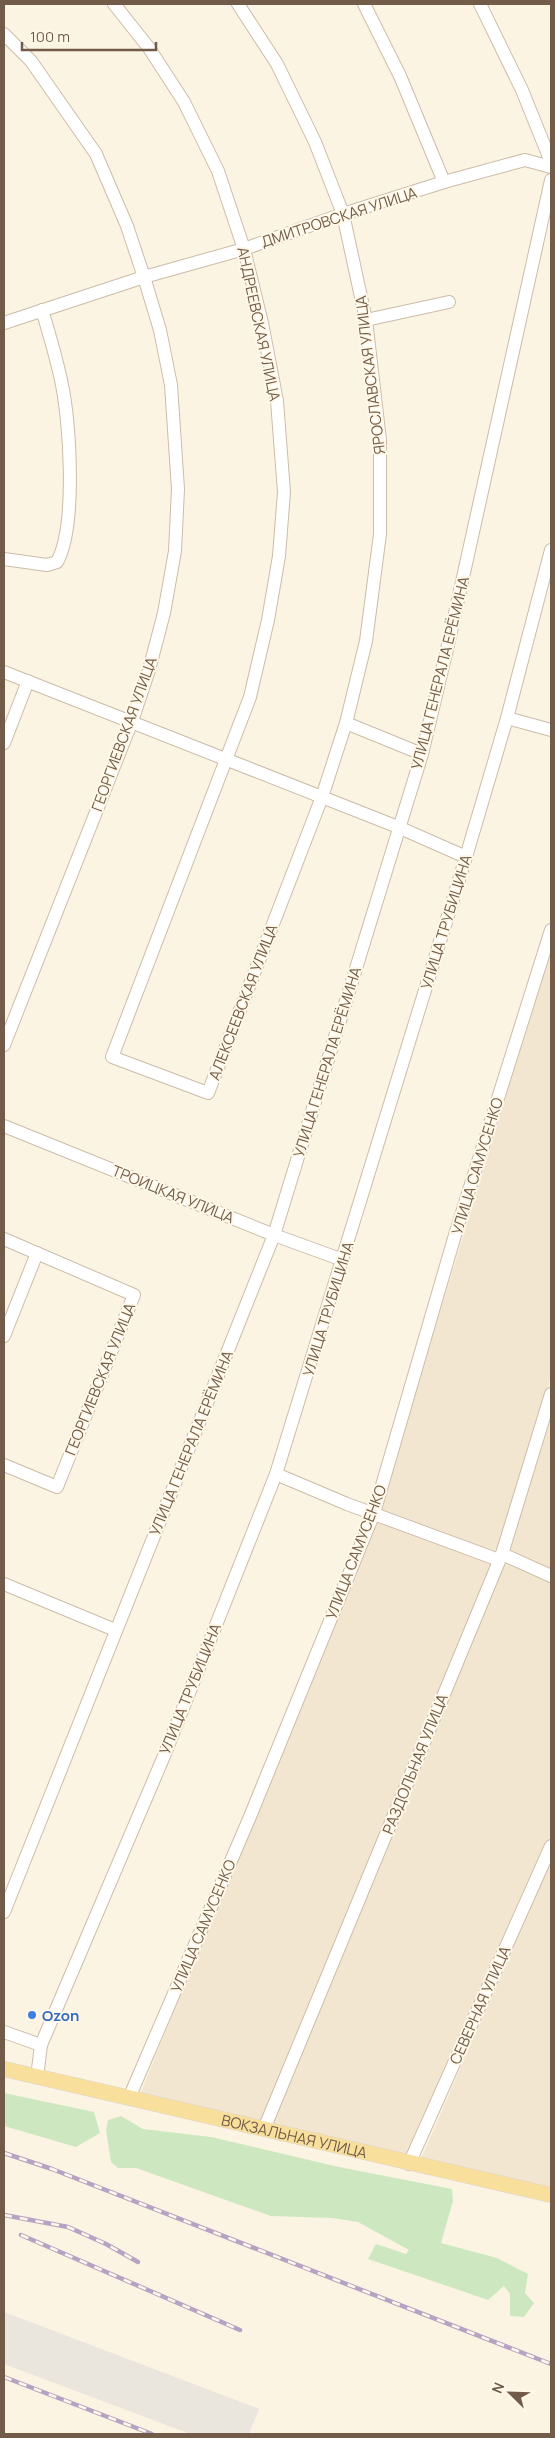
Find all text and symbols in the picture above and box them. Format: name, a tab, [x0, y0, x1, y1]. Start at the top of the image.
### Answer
scale bar	[22, 20, 156, 52]
text: 100 m	[30, 26, 70, 47]
street label: ДМИТРОВСКАЯ УЛИЦА	[258, 182, 420, 252]
street label: АНДРЕЕВСКАЯ УЛИЦА	[232, 245, 286, 403]
street label: ЯРОСЛАВСКАЯ УЛИЦА	[350, 294, 390, 456]
street label: УЛИЦА ГЕНЕРАЛА ЕРЁМИНА	[406, 574, 474, 772]
street label: ГЕОРГИЕВСКАЯ УЛИЦА	[86, 653, 162, 814]
street label: УЛИЦА ТРУБИЦИНА	[416, 852, 477, 992]
street label: АЛЕКСЕЕВСКАЯ УЛИЦА	[204, 921, 283, 1083]
street label: УЛИЦА ГЕНЕРАЛА ЕРЁМИНА	[288, 964, 366, 1160]
street label: УЛИЦА САМУСЕНКО	[446, 1095, 508, 1237]
street label: ТРОИЦКАЯ УЛИЦА	[109, 1160, 238, 1228]
street label: УЛИЦА ТРУБИЦИНА	[298, 1239, 359, 1379]
street label: ГЕОРГИЕВСКАЯ УЛИЦА	[60, 1299, 140, 1458]
street label: УЛИЦА ГЕНЕРАЛА ЕРЁМИНА	[144, 1347, 238, 1539]
street label: УЛИЦА САМУСЕНКО	[321, 1482, 391, 1622]
street label: УЛИЦА ТРУБИЦИНА	[154, 1620, 226, 1758]
street label: РАЗДОЛЬНАЯ УЛИЦА	[377, 1690, 453, 1837]
street label: УЛИЦА САМУСЕНКО	[166, 1856, 241, 1996]
street label: СЕВЕРНАЯ УЛИЦА	[444, 1942, 516, 2068]
place label: Ozon	[42, 2005, 79, 2026]
marker: Ozon	[26, 2009, 38, 2021]
street label: ВОКЗАЛЬНАЯ УЛИЦА	[220, 2109, 370, 2163]
north arrow	[485, 2368, 535, 2418]
text: N	[487, 2379, 508, 2396]

